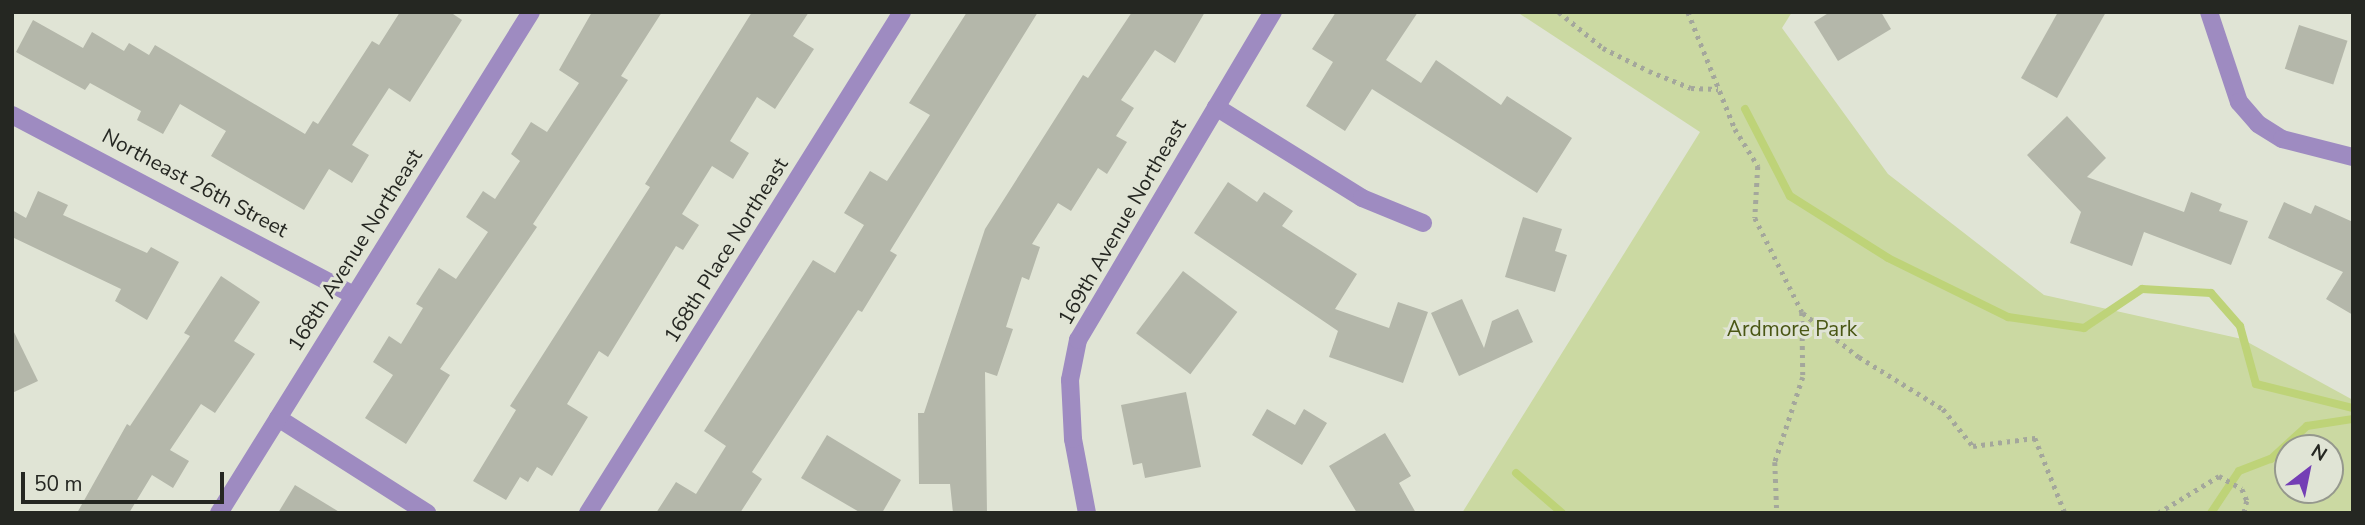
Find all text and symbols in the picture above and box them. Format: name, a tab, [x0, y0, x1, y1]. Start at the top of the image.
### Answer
street label: 169th Avenue Northeast	[1053, 115, 1191, 329]
street label: Northeast 26th Street	[98, 123, 292, 243]
street label: 168th Avenue Northeast	[282, 144, 428, 356]
street label: 168th Place Northeast	[659, 153, 793, 347]
park label: Ardmore Park	[1727, 316, 1857, 342]
north arrow	[2274, 434, 2344, 504]
text: N	[2306, 438, 2332, 468]
scale bar	[24, 458, 228, 502]
text: 50 m	[34, 470, 83, 498]

